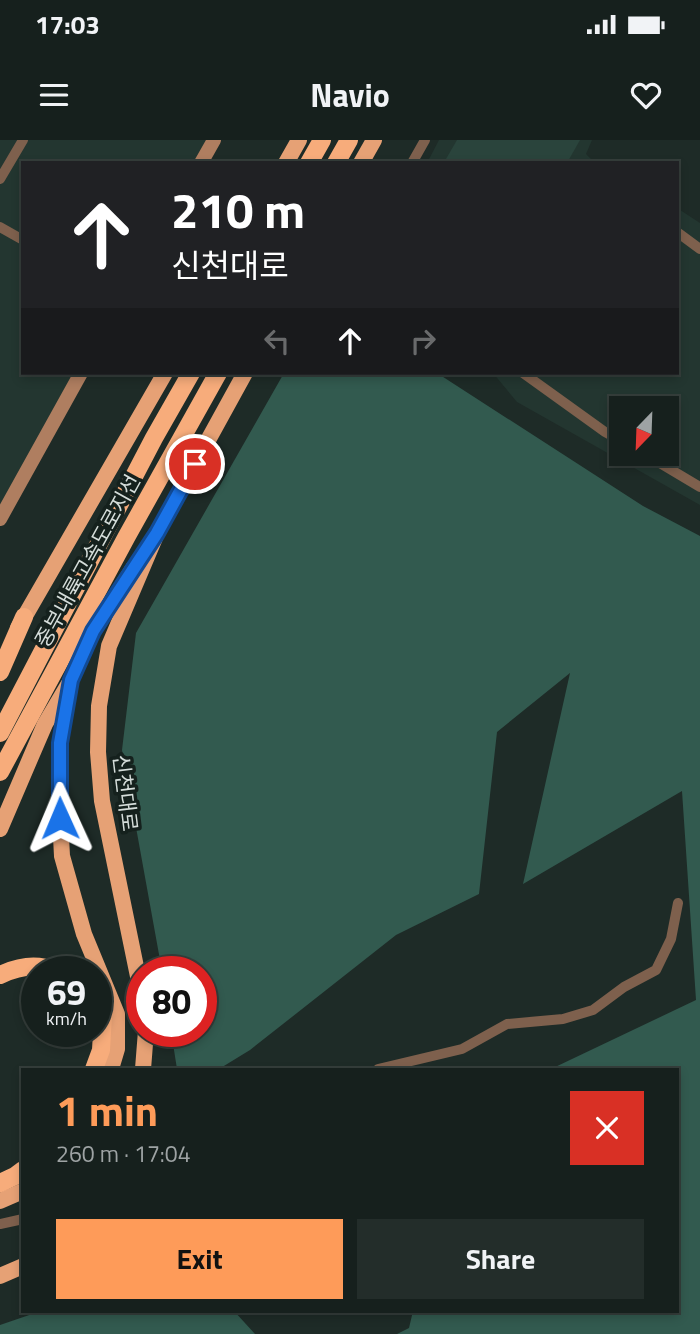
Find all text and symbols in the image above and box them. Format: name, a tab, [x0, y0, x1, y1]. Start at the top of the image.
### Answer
text: 17:03	[35, 5, 100, 44]
text: Navio	[310, 71, 390, 119]
icon: menu	[35, 76, 73, 114]
icon: heart	[627, 76, 665, 114]
text: 210 m	[171, 172, 305, 247]
icon: ahead	[56, 189, 147, 280]
text: 신천대로	[171, 241, 289, 289]
icon: left	[258, 322, 296, 360]
icon: ahead	[331, 322, 369, 360]
icon: right	[404, 322, 442, 360]
north arrow	[609, 396, 679, 466]
map controls	[609, 396, 679, 466]
pin	[165, 434, 225, 494]
icon: arrive	[176, 445, 214, 483]
street label: 중부내륙고속도로지선	[26, 468, 148, 653]
street label: 신천대로	[105, 753, 147, 833]
position arrow	[23, 781, 97, 855]
speed limit sign: 80	[126, 956, 217, 1047]
text: 69	[47, 965, 86, 1019]
text: km/h	[46, 1005, 87, 1032]
text: 1 min	[56, 1078, 158, 1142]
button: close	[570, 1091, 644, 1165]
text: 260 m · 17:04	[56, 1136, 191, 1171]
button: Exit	[56, 1219, 343, 1299]
button: Share	[357, 1219, 644, 1299]

